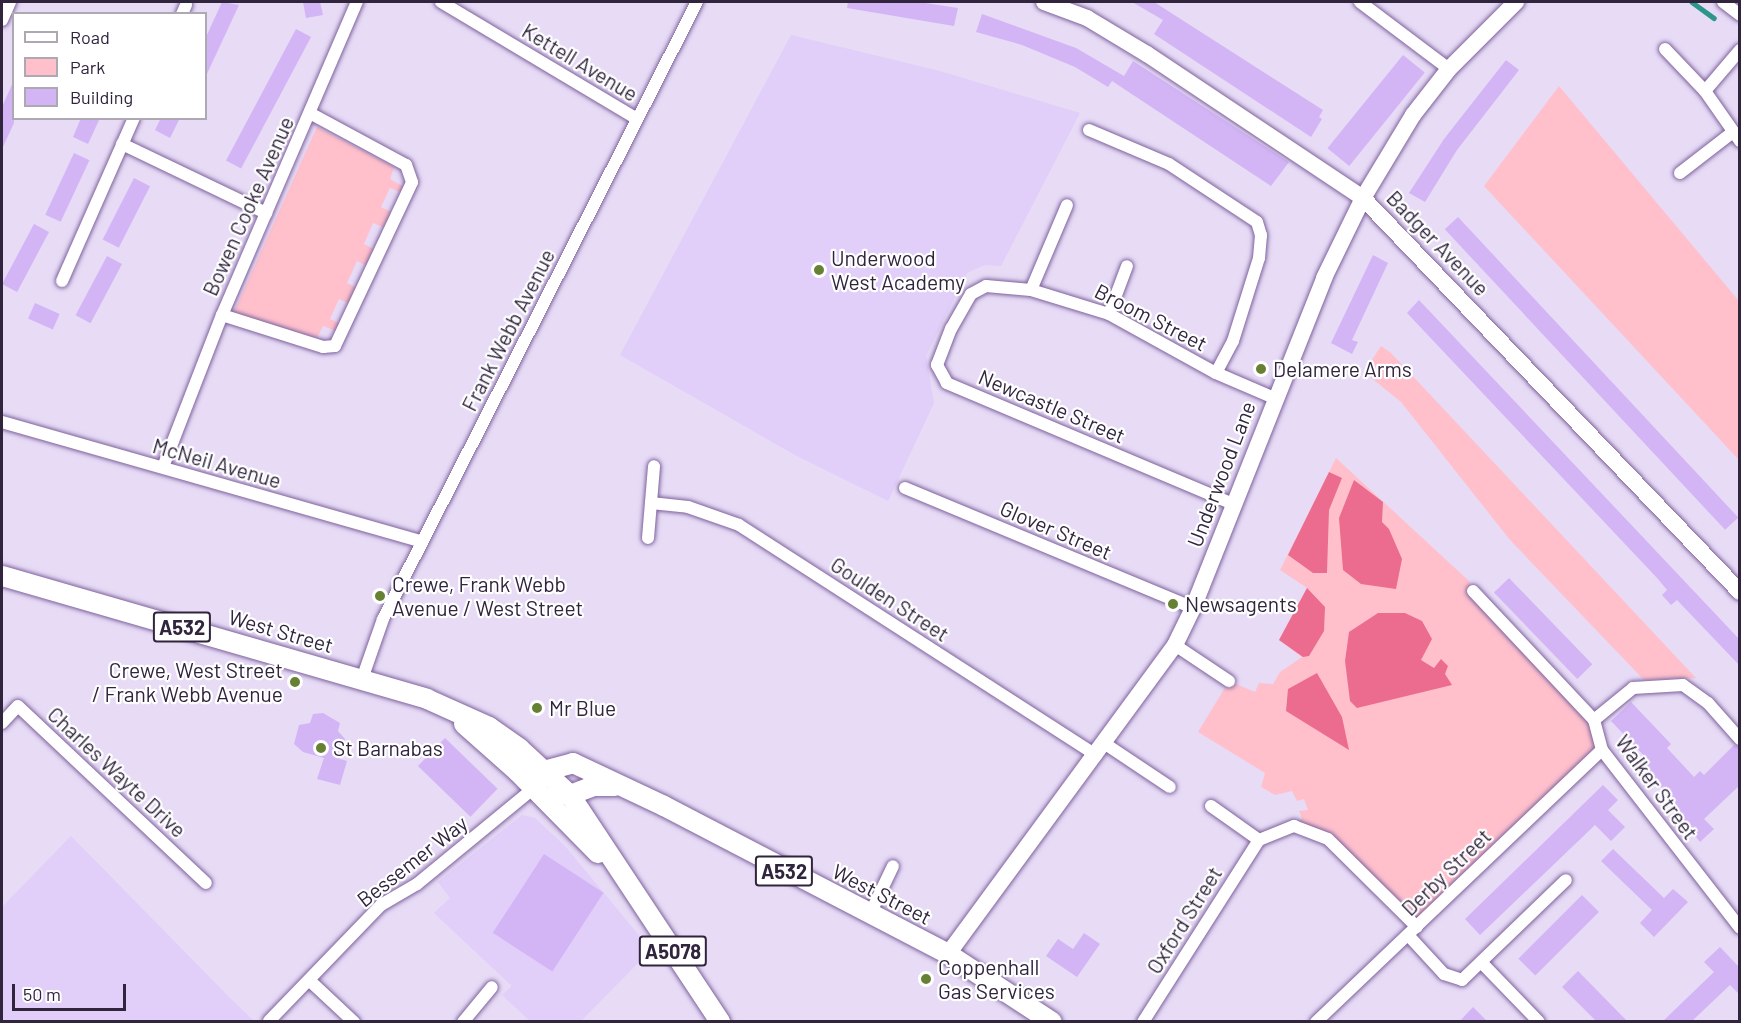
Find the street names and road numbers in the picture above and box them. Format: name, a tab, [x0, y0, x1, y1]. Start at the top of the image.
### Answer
street label: Kettell Avenue	[518, 18, 642, 106]
street label: Bowen Cooke Avenue	[197, 112, 299, 300]
street label: Badger Avenue	[1382, 185, 1494, 301]
street label: Frank Webb Avenue	[456, 245, 560, 415]
street label: Broom Street	[1091, 278, 1211, 356]
street label: Newcastle Street	[975, 364, 1129, 448]
street label: Underwood Lane	[1182, 398, 1260, 550]
street label: McNeil Avenue	[150, 433, 284, 493]
street label: Glover Street	[996, 495, 1116, 565]
street label: Goulden Street	[826, 551, 954, 647]
street label: West Street	[226, 604, 336, 658]
road number: A532	[152, 610, 212, 644]
street label: Charles Wayte Drive	[43, 701, 191, 843]
street label: Walker Street	[1611, 730, 1703, 844]
street label: Bessemer Way	[352, 810, 472, 912]
street label: Derby Street	[1396, 823, 1496, 921]
road number: A532	[754, 854, 814, 888]
street label: West Street	[828, 858, 936, 930]
street label: Oxford Street	[1141, 862, 1227, 978]
road number: A5078	[638, 934, 708, 968]

